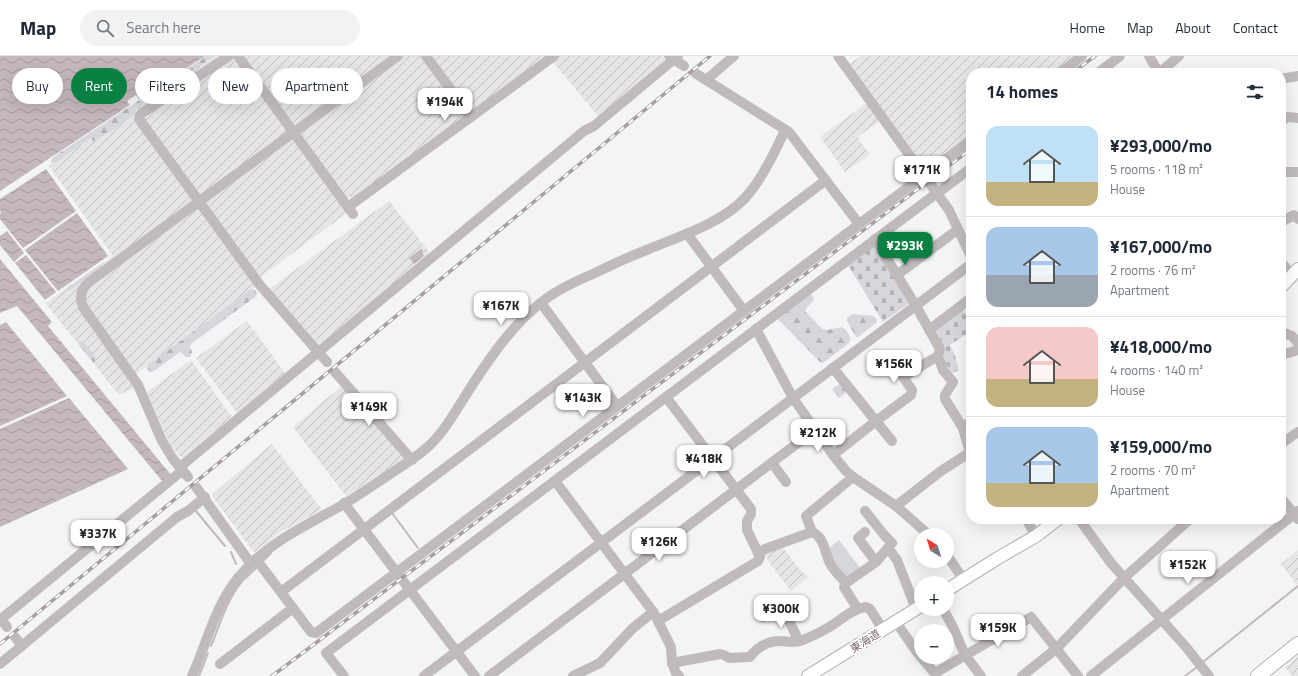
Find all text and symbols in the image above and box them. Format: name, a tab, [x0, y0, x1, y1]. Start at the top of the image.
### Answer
search box	[80, 10, 360, 46]
text: Map	[20, 13, 56, 42]
text: Search here	[126, 16, 201, 39]
icon: search	[94, 17, 116, 39]
text: Home	[1070, 17, 1105, 38]
text: Map	[1127, 17, 1153, 38]
text: About	[1175, 17, 1211, 38]
text: Contact	[1233, 17, 1278, 38]
chip: Buy	[12, 68, 63, 104]
chip: Rent	[71, 68, 127, 104]
chip: Filters	[135, 68, 200, 104]
chip: New	[208, 68, 263, 104]
chip: Apartment	[271, 68, 363, 104]
text: 14 homes	[986, 79, 1058, 105]
icon: filters	[1244, 81, 1266, 103]
pin: ¥194K	[417, 88, 473, 122]
text: ¥194K	[427, 91, 463, 111]
text: ¥293,000/mo	[1110, 133, 1212, 159]
icon: home	[1018, 142, 1066, 190]
pin: ¥171K	[894, 156, 950, 190]
text: ¥171K	[904, 159, 940, 179]
text: 5 rooms · 118 m²	[1110, 159, 1203, 179]
text: House	[1110, 179, 1145, 199]
pin: ¥293K	[877, 232, 933, 266]
text: ¥167,000/mo	[1110, 234, 1212, 260]
text: ¥293K	[887, 235, 923, 255]
icon: home	[1018, 243, 1066, 291]
text: 2 rooms · 76 m²	[1110, 260, 1196, 280]
text: Apartment	[1110, 280, 1169, 300]
pin: ¥167K	[473, 292, 529, 326]
text: ¥167K	[483, 295, 519, 315]
text: ¥418,000/mo	[1110, 334, 1212, 360]
icon: home	[1018, 343, 1066, 391]
pin: ¥156K	[866, 350, 922, 384]
text: ¥156K	[876, 353, 912, 373]
text: 4 rooms · 140 m²	[1110, 360, 1203, 380]
text: House	[1110, 380, 1145, 400]
pin: ¥143K	[555, 384, 611, 418]
text: ¥143K	[565, 387, 601, 407]
pin: ¥149K	[341, 393, 397, 427]
text: ¥149K	[351, 396, 387, 416]
pin: ¥212K	[790, 419, 846, 453]
text: ¥212K	[800, 422, 836, 442]
text: ¥159,000/mo	[1110, 434, 1212, 460]
icon: home	[1018, 443, 1066, 491]
pin: ¥418K	[676, 445, 732, 479]
text: ¥418K	[686, 448, 722, 468]
text: 2 rooms · 70 m²	[1110, 460, 1196, 480]
text: Apartment	[1110, 480, 1169, 500]
pin: ¥337K	[70, 520, 126, 554]
text: ¥337K	[80, 523, 116, 543]
pin: ¥126K	[631, 528, 687, 562]
north arrow	[914, 528, 954, 568]
map controls	[914, 528, 954, 664]
text: ¥126K	[641, 531, 677, 551]
pin: ¥152K	[1160, 551, 1216, 585]
text: ¥152K	[1170, 554, 1206, 574]
button: +	[914, 576, 954, 616]
pin: ¥300K	[753, 595, 809, 629]
text: ¥300K	[763, 598, 799, 618]
pin: ¥159K	[970, 614, 1026, 648]
text: ¥159K	[980, 617, 1016, 637]
button: −	[914, 624, 954, 664]
street label: 東海道	[847, 625, 883, 657]

